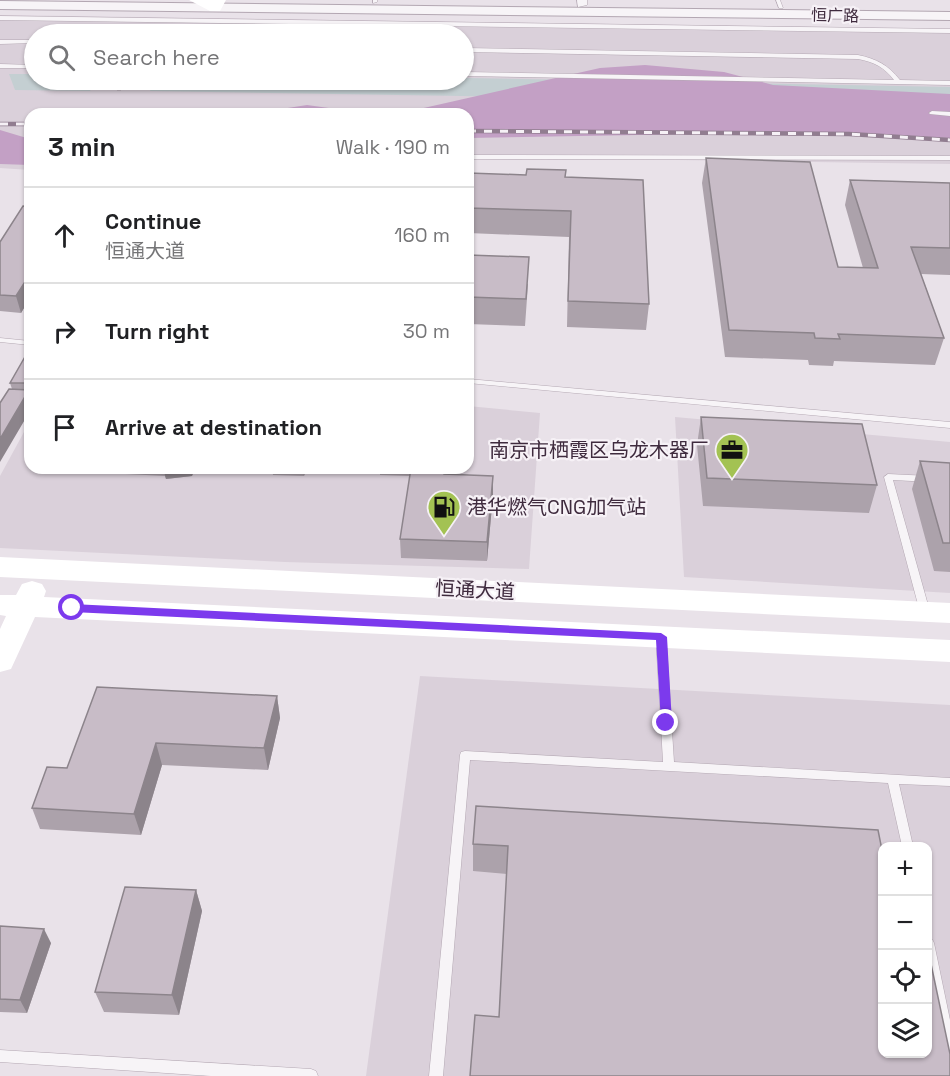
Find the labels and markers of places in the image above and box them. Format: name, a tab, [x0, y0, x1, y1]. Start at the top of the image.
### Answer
office icon: 南京市栖霞区乌龙木器厂	[714, 432, 750, 479]
place label: 南京市栖霞区乌龙木器厂	[489, 437, 709, 463]
fuel station icon: 港华燃气CNG加气站	[426, 489, 462, 536]
place label: 港华燃气CNG加气站	[467, 494, 646, 520]

